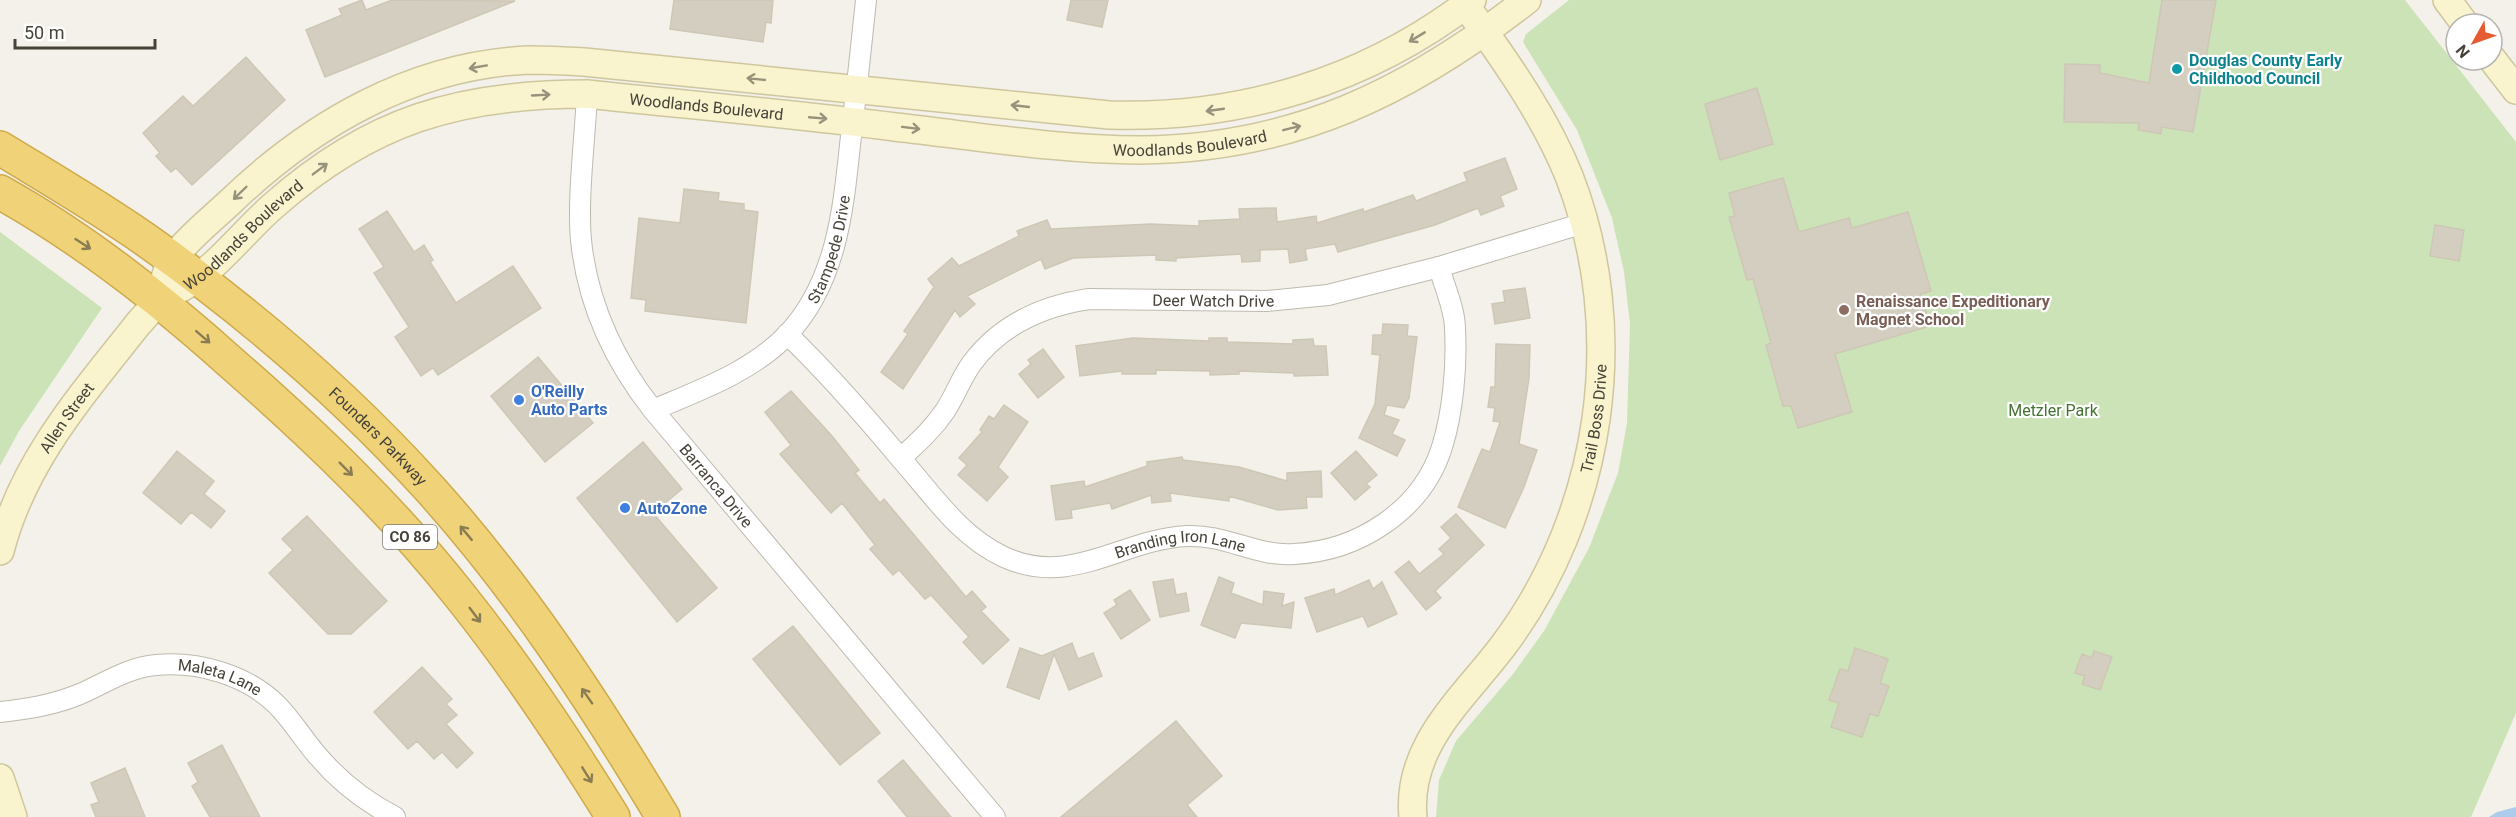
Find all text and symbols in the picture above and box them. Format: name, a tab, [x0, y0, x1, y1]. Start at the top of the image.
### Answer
scale bar	[15, 12, 154, 50]
north arrow	[2444, 12, 2504, 72]
text: 50 m	[24, 22, 64, 43]
one-way arrow	[1409, 32, 1426, 44]
text: N	[2452, 41, 2474, 62]
place label: Douglas County Early Childhood Council	[2189, 51, 2343, 88]
one-way arrow	[469, 61, 489, 72]
marker: Douglas County Early Childhood Council	[2170, 62, 2184, 76]
one-way arrow	[747, 73, 767, 84]
one-way arrow	[530, 89, 550, 100]
street label: Woodlands Boulevard	[628, 89, 784, 124]
one-way arrow	[1011, 100, 1031, 111]
one-way arrow	[1205, 104, 1225, 115]
one-way arrow	[808, 113, 828, 124]
one-way arrow	[1282, 122, 1301, 134]
one-way arrow	[901, 123, 921, 134]
street label: Woodlands Boulevard	[1112, 126, 1269, 160]
one-way arrow	[311, 163, 327, 175]
street label: Woodlands Boulevard	[180, 176, 307, 294]
one-way arrow	[232, 185, 247, 200]
street label: Stampede Drive	[804, 194, 854, 307]
one-way arrow	[74, 238, 91, 250]
street label: Deer Watch Drive	[1152, 291, 1275, 311]
place label: Renaissance Expeditionary Magnet School	[1856, 292, 2051, 329]
marker: Renaissance Expeditionary Magnet School	[1837, 303, 1851, 317]
one-way arrow	[195, 331, 211, 344]
street label: Trail Boss Drive	[1577, 364, 1611, 475]
street label: Allen Street	[36, 379, 98, 456]
place label: O'Reilly Auto Parts	[531, 382, 608, 419]
street label: Founders Parkway	[325, 383, 431, 490]
marker: O'Reilly Auto Parts	[512, 393, 526, 407]
park label: Metzler Park	[2008, 401, 2099, 420]
street label: Barranca Drive	[675, 440, 757, 532]
one-way arrow	[339, 462, 354, 477]
place label: AutoZone	[637, 499, 707, 518]
marker: AutoZone	[618, 501, 632, 515]
road number: CO 86	[383, 525, 437, 549]
one-way arrow	[460, 525, 473, 541]
street label: Branding Iron Lane	[1112, 527, 1248, 563]
one-way arrow	[469, 607, 482, 623]
street label: Maleta Lane	[177, 655, 265, 700]
one-way arrow	[581, 689, 593, 705]
one-way arrow	[582, 766, 594, 783]

